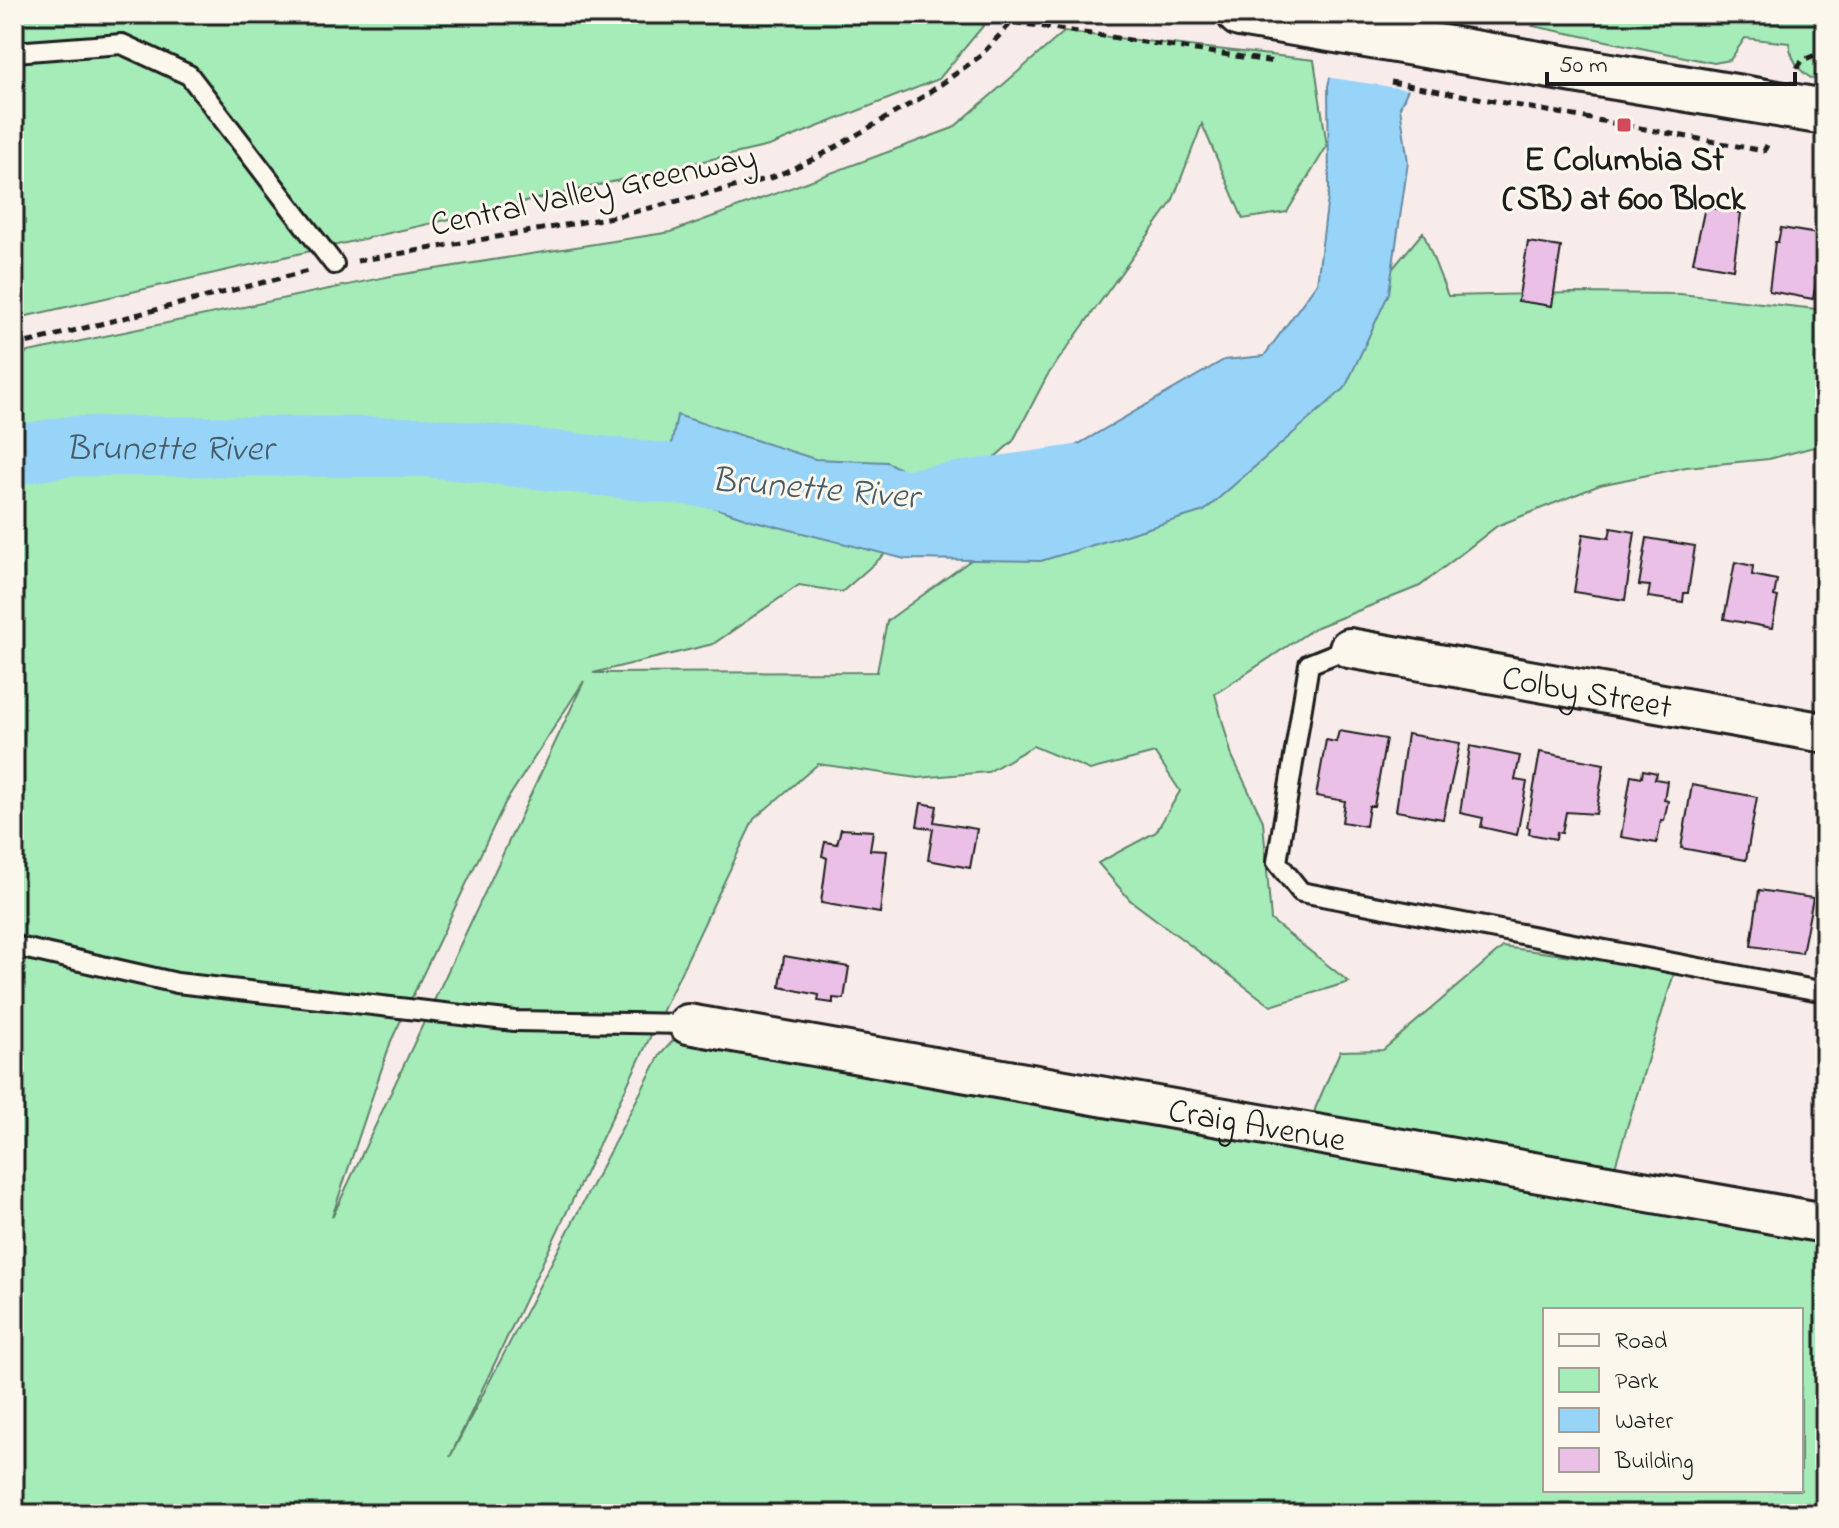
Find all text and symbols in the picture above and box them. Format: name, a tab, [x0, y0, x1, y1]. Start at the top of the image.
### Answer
scale bar	[1547, 36, 1795, 86]
text: 50 m	[1559, 49, 1608, 84]
marker: E Columbia St (SB) at 600 Block	[1615, 116, 1633, 134]
street label: Central Valley Greenway	[426, 134, 762, 252]
place label: E Columbia St (SB) at 600 Block	[1503, 137, 1747, 226]
water label: Brunette River	[65, 424, 277, 478]
water label: Brunette River	[709, 455, 924, 526]
street label: Colby Street	[1497, 655, 1676, 734]
street label: Craig Avenue	[1164, 1088, 1350, 1168]
legend	[1543, 1308, 1803, 1492]
text: Road	[1615, 1325, 1668, 1360]
text: Park	[1615, 1365, 1659, 1400]
text: Water	[1615, 1405, 1673, 1440]
text: Building	[1614, 1445, 1694, 1480]

